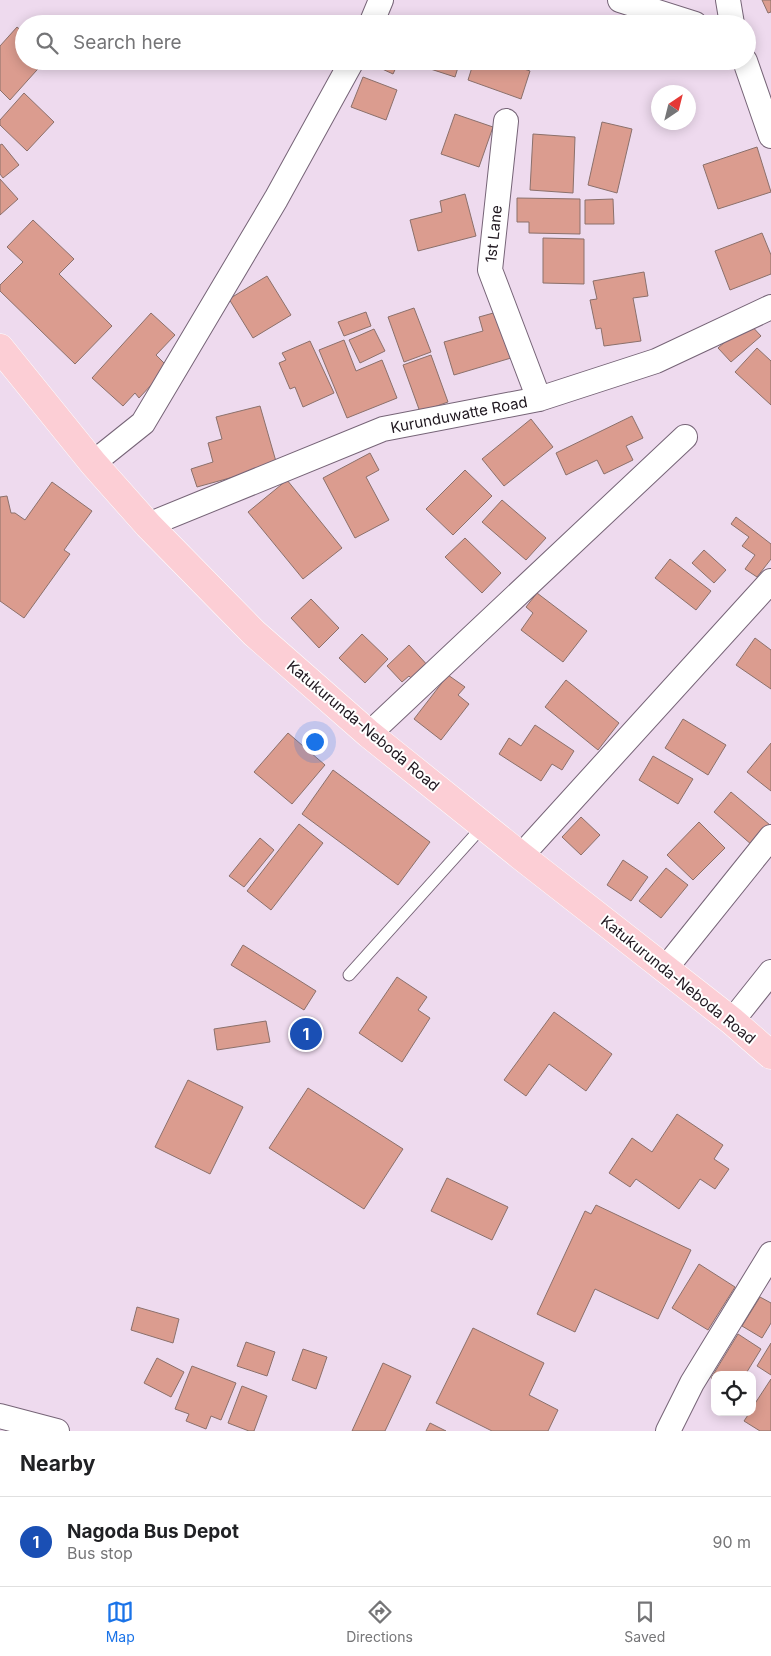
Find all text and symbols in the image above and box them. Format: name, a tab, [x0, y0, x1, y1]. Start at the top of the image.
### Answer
search box	[15, 15, 756, 70]
icon: search	[33, 29, 61, 57]
text: Search here	[73, 31, 182, 54]
north arrow	[651, 85, 696, 130]
street label: 1st Lane	[481, 204, 506, 264]
street label: Kurunduwatte Road	[389, 392, 529, 437]
street label: Katukurunda-Neboda Road	[283, 656, 444, 795]
your location	[302, 729, 328, 755]
street label: Katukurunda-Neboda Road	[597, 911, 759, 1048]
pin: 1	[290, 1015, 322, 1053]
map controls	[711, 1371, 756, 1416]
button: locate	[711, 1371, 756, 1416]
text: Nearby	[20, 1451, 95, 1476]
text: Nagoda Bus Depot	[67, 1520, 239, 1543]
text: 1	[33, 1532, 39, 1552]
text: 90 m	[712, 1532, 751, 1552]
text: Bus stop	[67, 1543, 133, 1563]
tab: Map	[106, 1598, 135, 1645]
tab: Directions	[346, 1598, 413, 1645]
tab: Saved	[624, 1598, 665, 1645]

